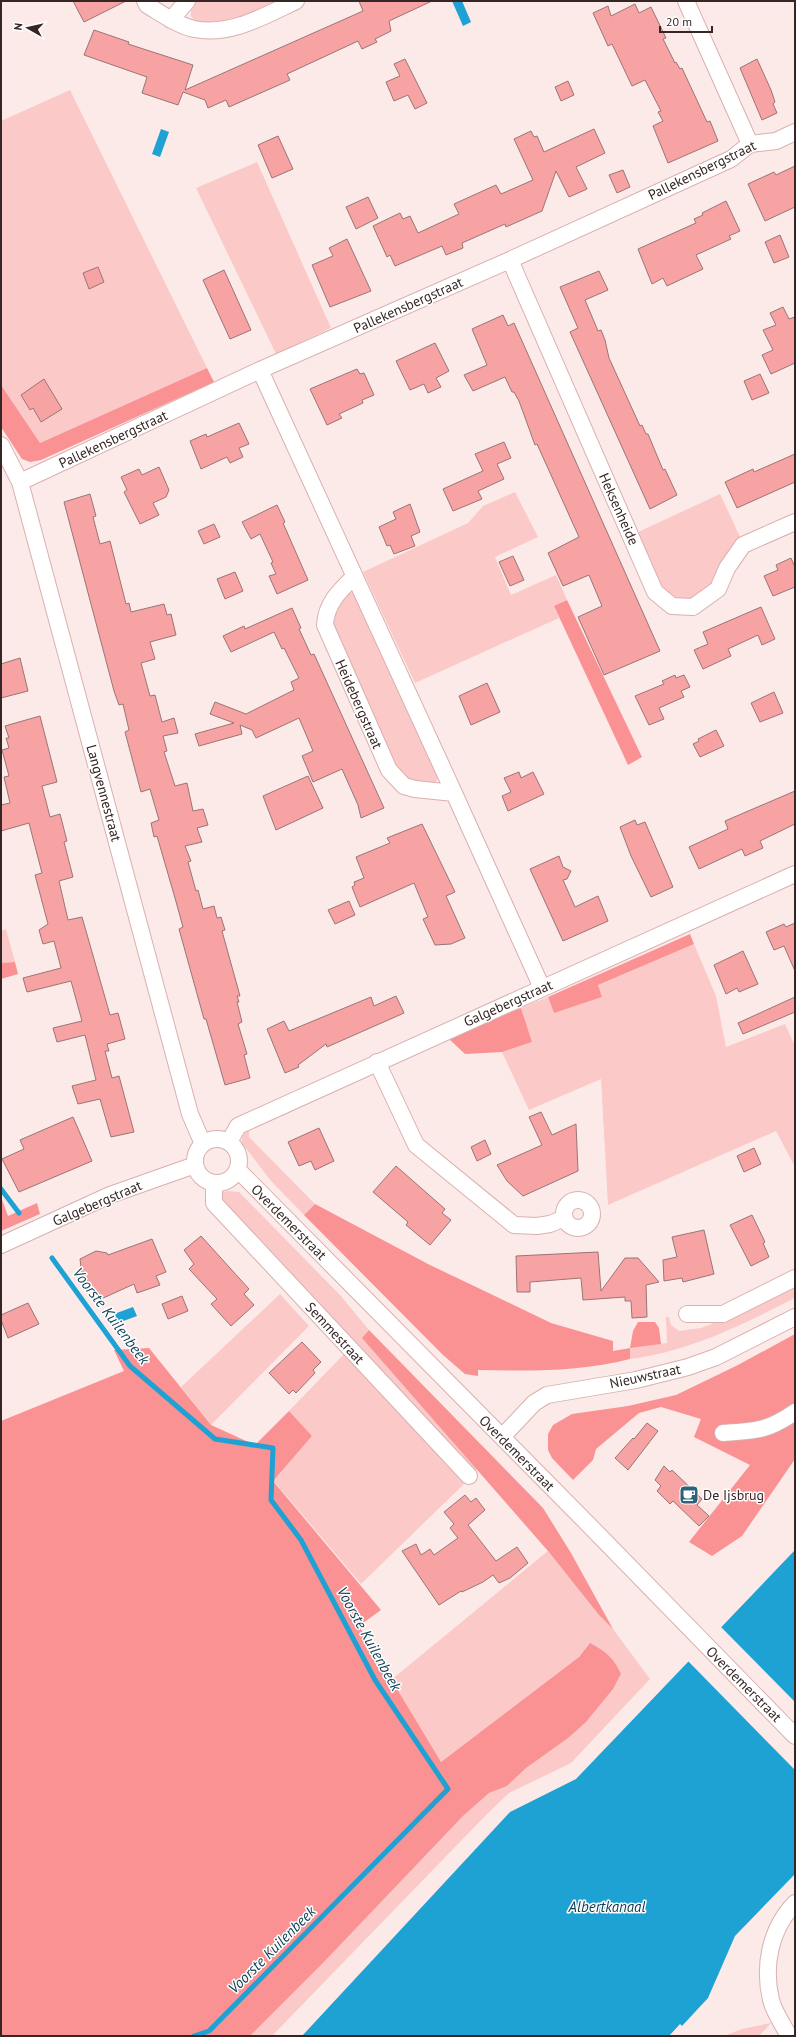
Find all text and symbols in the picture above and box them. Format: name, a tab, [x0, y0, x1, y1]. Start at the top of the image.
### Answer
north arrow	[8, 8, 48, 48]
scale bar	[660, 8, 712, 34]
text: 20 m	[666, 14, 692, 29]
text: N	[11, 22, 26, 31]
street label: Pallekensbergstraat	[645, 136, 759, 204]
street label: Pallekensbergstraat	[351, 273, 466, 337]
street label: Pallekensbergstraat	[56, 406, 170, 472]
street label: Heksenheide	[595, 470, 643, 548]
street label: Heidebergstraat	[331, 657, 387, 752]
street label: Langvennestraat	[82, 743, 126, 844]
street label: Galgebergstraat	[461, 975, 555, 1031]
street label: Galgebergstraat	[50, 1176, 145, 1230]
street label: Overdemerstraat	[247, 1180, 331, 1264]
water label: Voorste Kuilenbeek	[69, 1264, 155, 1369]
street label: Semmestraat	[302, 1298, 368, 1368]
street label: Nieuwstraat	[608, 1360, 682, 1392]
street label: Overdemerstraat	[475, 1411, 559, 1495]
cafe icon: De Ijsbrug	[678, 1484, 700, 1506]
place label: De Ijsbrug	[703, 1486, 764, 1504]
water label: Voorste Kuilenbeek	[333, 1583, 407, 1695]
street label: Overdemerstraat	[702, 1642, 786, 1726]
water label: Albertkanaal	[568, 1897, 645, 1916]
water label: Voorste Kuilenbeek	[224, 1901, 320, 1997]

